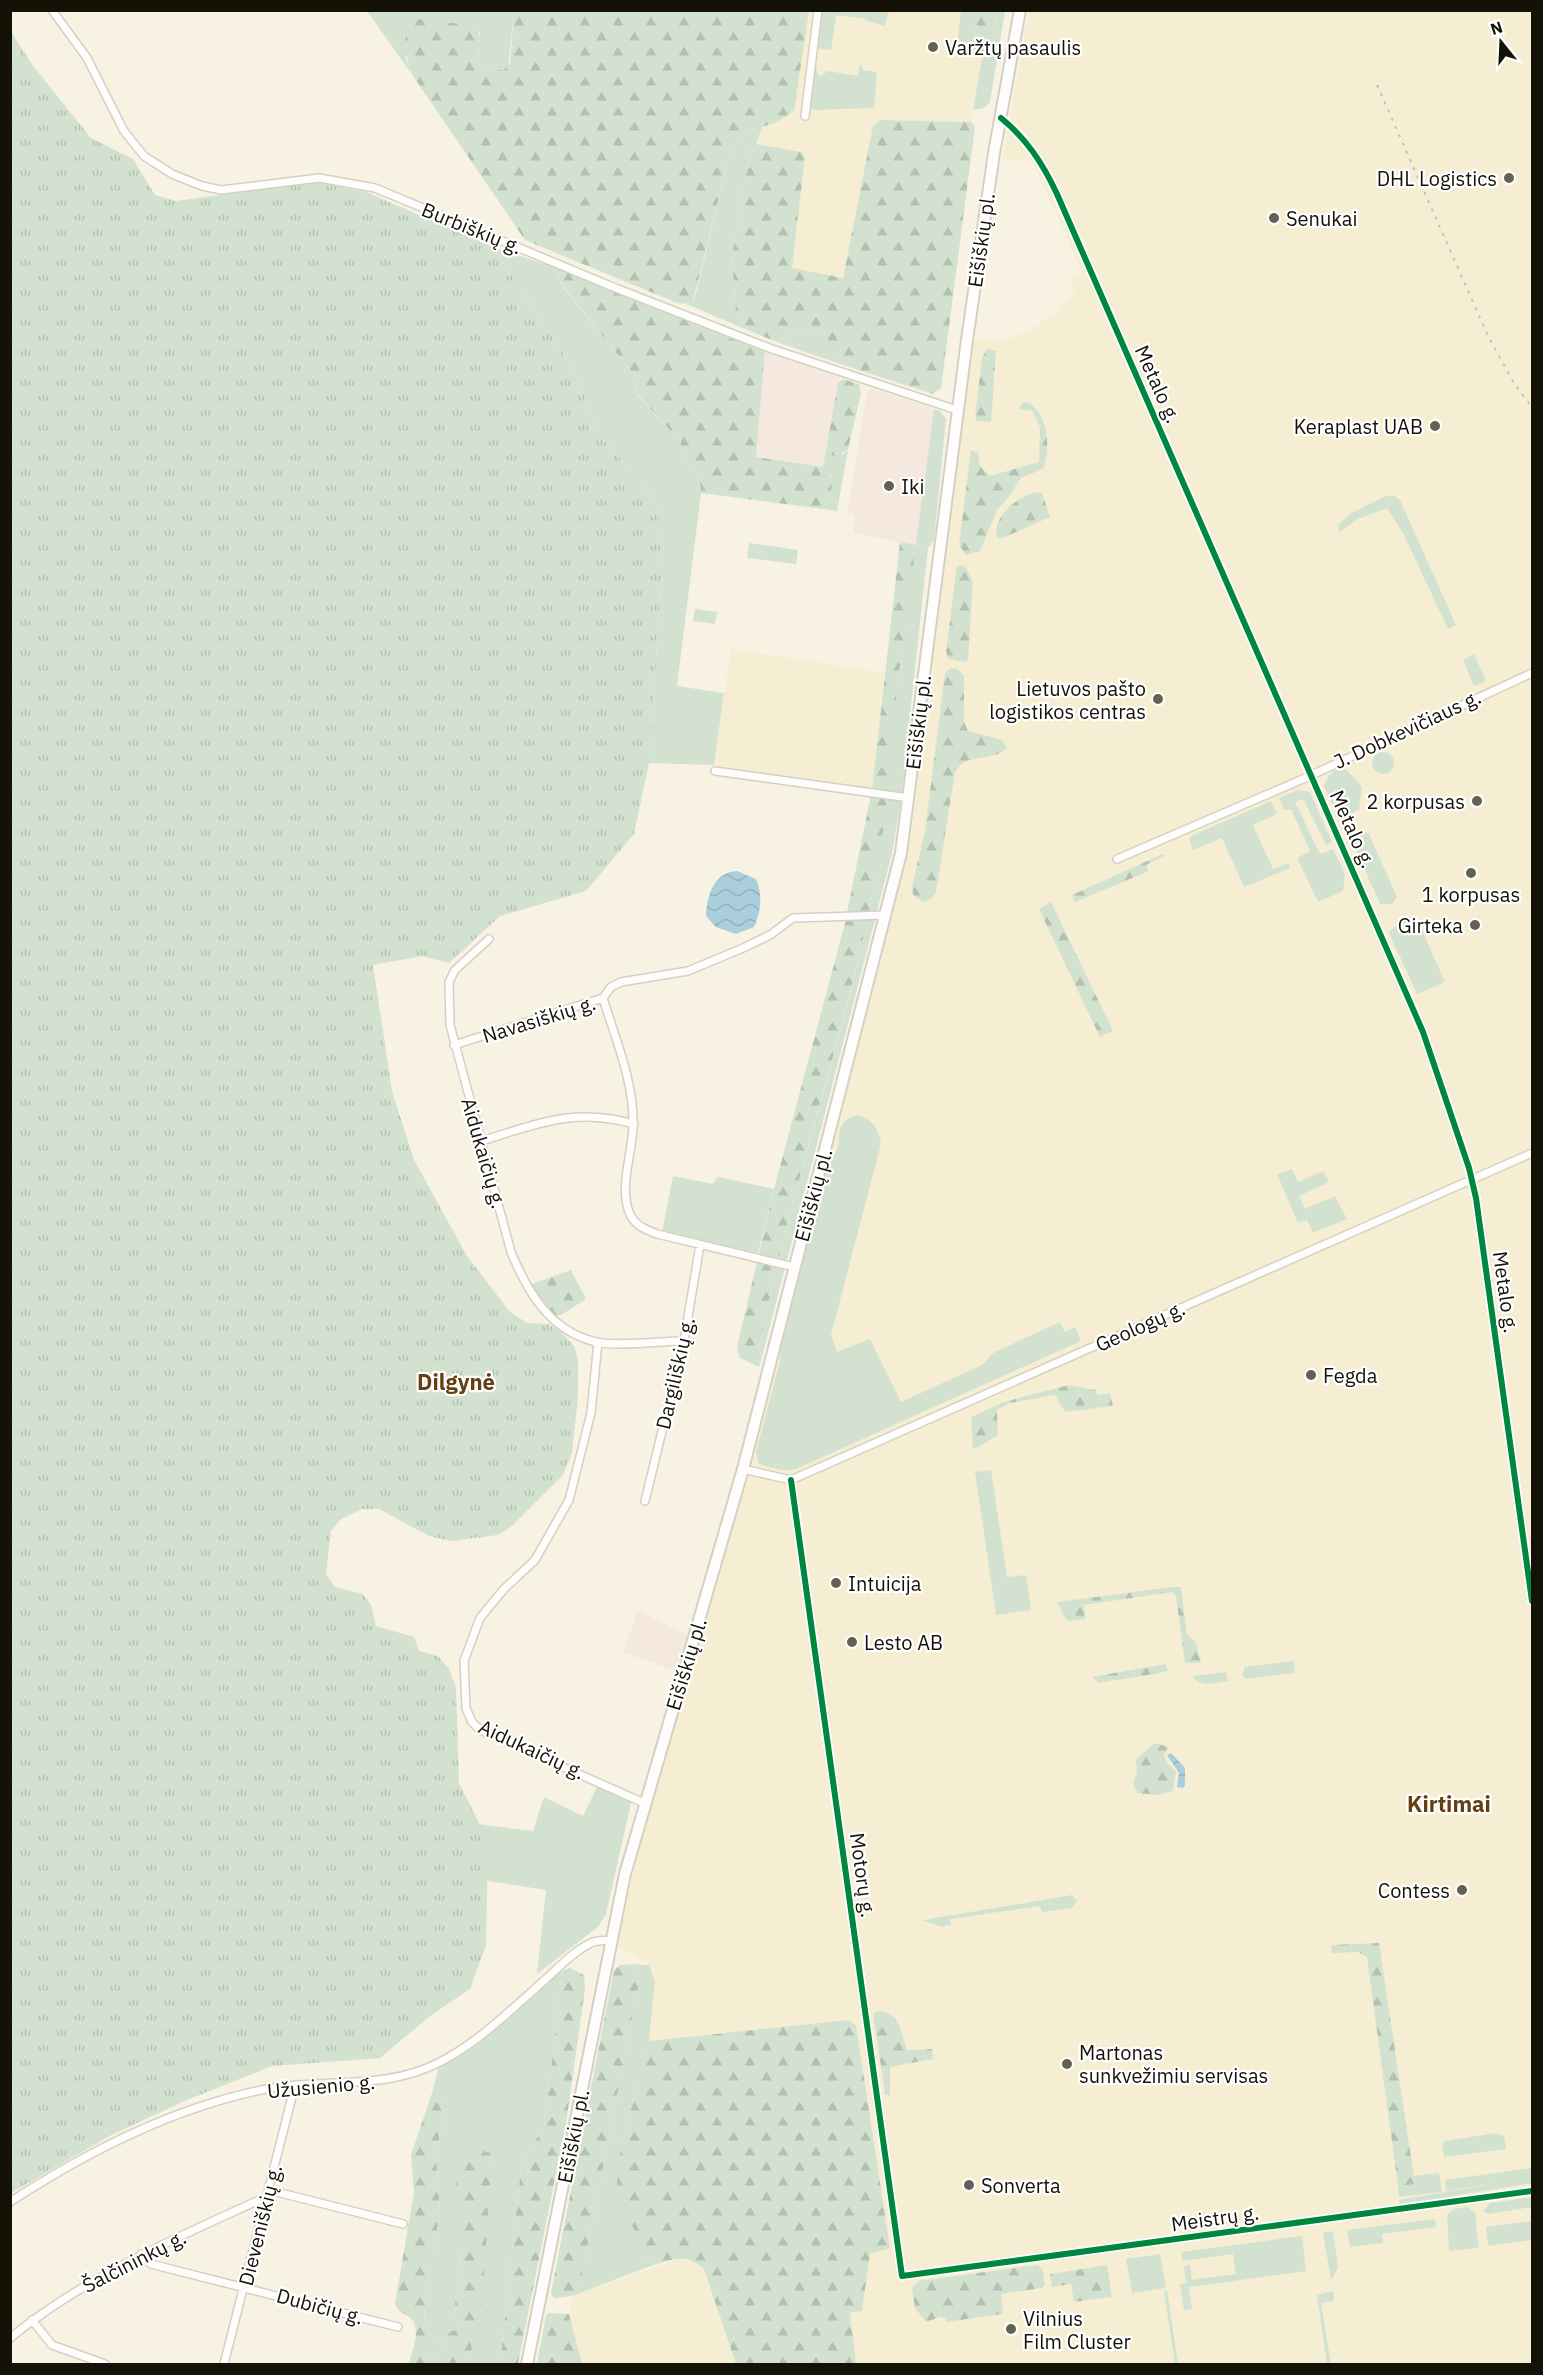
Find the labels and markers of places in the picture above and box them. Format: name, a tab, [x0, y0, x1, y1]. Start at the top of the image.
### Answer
place label: Varžtų pasaulis	[945, 34, 1081, 61]
marker: Varžtų pasaulis	[926, 40, 940, 54]
place label: DHL Logistics	[1377, 165, 1497, 192]
marker: DHL Logistics	[1502, 171, 1516, 185]
place label: Senukai	[1286, 205, 1357, 232]
marker: Senukai	[1267, 211, 1281, 225]
place label: Keraplast UAB	[1294, 413, 1423, 440]
marker: Keraplast UAB	[1428, 419, 1442, 433]
place label: Iki	[901, 473, 925, 500]
marker: Iki	[882, 479, 896, 493]
place label: Lietuvos pašto logistikos centras	[989, 675, 1146, 725]
marker: Lietuvos pašto logistikos centras	[1151, 692, 1165, 706]
place label: 2 korpusas	[1366, 788, 1465, 815]
marker: 2 korpusas	[1470, 794, 1484, 808]
marker: 1 korpusas	[1464, 866, 1478, 880]
place label: 1 korpusas	[1422, 881, 1520, 908]
place label: Girteka	[1398, 912, 1463, 939]
marker: Girteka	[1468, 918, 1482, 932]
place label: Fegda	[1323, 1362, 1378, 1389]
marker: Fegda	[1304, 1368, 1318, 1382]
place label: Intuicija	[848, 1570, 922, 1597]
marker: Intuicija	[829, 1576, 843, 1590]
place label: Lesto AB	[864, 1629, 943, 1656]
marker: Lesto AB	[845, 1635, 859, 1649]
place label: Contess	[1378, 1877, 1450, 1904]
marker: Contess	[1455, 1883, 1469, 1897]
place label: Martonas sunkvežimiu servisas	[1079, 2039, 1268, 2089]
marker: Martonas sunkvežimiu servisas	[1060, 2057, 1074, 2071]
place label: Sonverta	[981, 2172, 1061, 2199]
marker: Sonverta	[962, 2178, 976, 2192]
place label: Vilnius Film Cluster	[1023, 2305, 1131, 2355]
marker: Vilnius Film Cluster	[1004, 2322, 1018, 2336]

